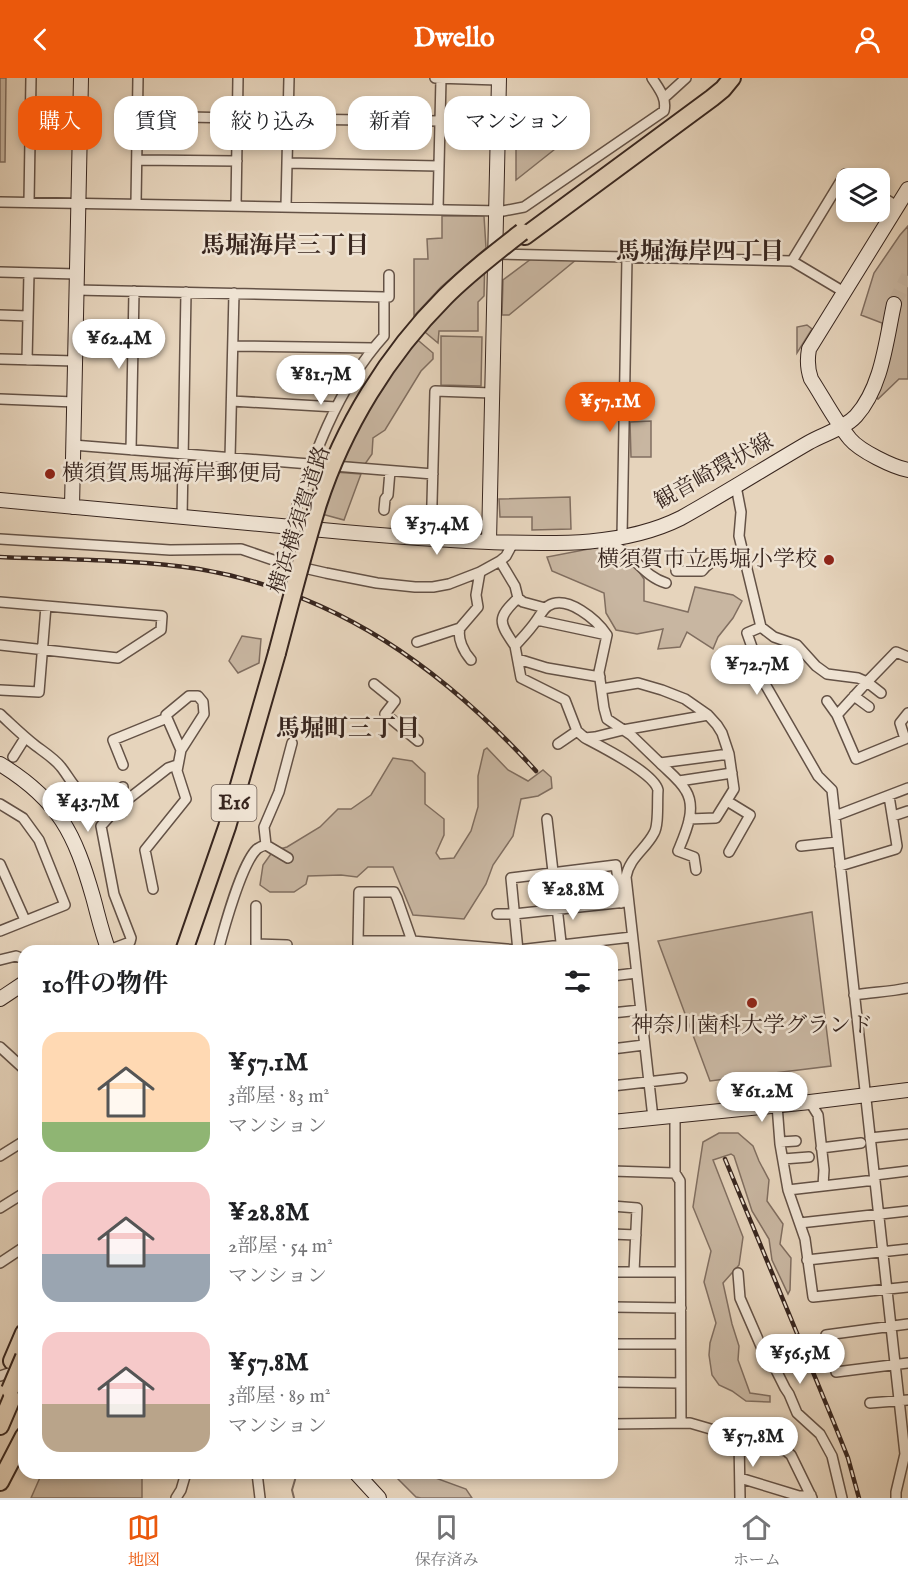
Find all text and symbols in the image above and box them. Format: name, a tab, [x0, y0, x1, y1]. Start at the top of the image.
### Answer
text: Dwello	[414, 22, 494, 56]
icon: back	[24, 23, 57, 56]
icon: person	[851, 23, 884, 56]
chip: 購入	[18, 96, 102, 150]
chip: 賃貸	[114, 96, 198, 150]
chip: 絞り込み	[210, 96, 336, 150]
chip: 新着	[348, 96, 432, 150]
chip: マンション	[444, 96, 590, 150]
map controls	[836, 168, 890, 222]
button: layers	[836, 168, 890, 222]
district label: 馬堀海岸三丁目	[201, 231, 369, 262]
district label: 馬堀海岸四丁目	[616, 237, 784, 268]
pin: ¥62.4M	[70, 319, 168, 370]
text: ¥62.4M	[86, 326, 152, 351]
pin: ¥81.7M	[272, 355, 370, 406]
text: ¥81.7M	[290, 362, 352, 387]
pin: ¥57.1M	[561, 382, 659, 433]
text: ¥57.1M	[579, 389, 641, 414]
street label: 観音崎環状線	[649, 428, 779, 516]
street label: 横浜横須賀道路	[263, 442, 337, 598]
place label: 横須賀馬堀海岸郵便局	[62, 460, 282, 488]
marker: 横須賀馬堀海岸郵便局	[43, 467, 57, 481]
pin: ¥37.4M	[388, 505, 486, 556]
text: ¥37.4M	[405, 512, 469, 537]
place label: 横須賀市立馬堀小学校	[597, 546, 817, 574]
marker: 横須賀市立馬堀小学校	[822, 553, 836, 567]
pin: ¥72.7M	[708, 645, 806, 696]
text: ¥72.7M	[725, 652, 789, 677]
district label: 馬堀町三丁目	[276, 714, 420, 745]
pin: ¥43.7M	[39, 782, 137, 833]
road number: E16	[212, 785, 256, 821]
text: ¥43.7M	[56, 789, 120, 814]
pin: ¥28.8M	[524, 870, 622, 921]
text: ¥28.8M	[542, 877, 604, 902]
icon: filters	[561, 965, 594, 998]
text: 10件の物件	[42, 968, 168, 1001]
marker: 神奈川歯科大学グランド	[745, 996, 759, 1010]
place label: 神奈川歯科大学グランド	[631, 1012, 873, 1040]
text: ¥57.1M	[228, 1046, 308, 1079]
icon: home	[90, 1056, 162, 1128]
pin: ¥61.2M	[713, 1072, 811, 1123]
text: ¥61.2M	[731, 1079, 793, 1104]
text: 3部屋 · 83 m²	[228, 1084, 329, 1109]
text: マンション	[228, 1114, 327, 1139]
text: ¥28.8M	[228, 1196, 310, 1229]
icon: home	[90, 1206, 162, 1278]
text: 2部屋 · 54 m²	[228, 1234, 333, 1259]
text: マンション	[228, 1264, 327, 1289]
pin: ¥56.5M	[751, 1334, 849, 1385]
text: ¥56.5M	[770, 1341, 830, 1366]
text: ¥57.8M	[228, 1346, 309, 1379]
icon: home	[90, 1356, 162, 1428]
text: 3部屋 · 89 m²	[228, 1384, 331, 1409]
text: マンション	[228, 1414, 327, 1439]
pin: ¥57.8M	[704, 1417, 802, 1468]
text: ¥57.8M	[722, 1424, 784, 1449]
tab: 地図	[127, 1511, 160, 1571]
tab: 保存済み	[414, 1511, 478, 1571]
tab: ホーム	[733, 1511, 781, 1571]

